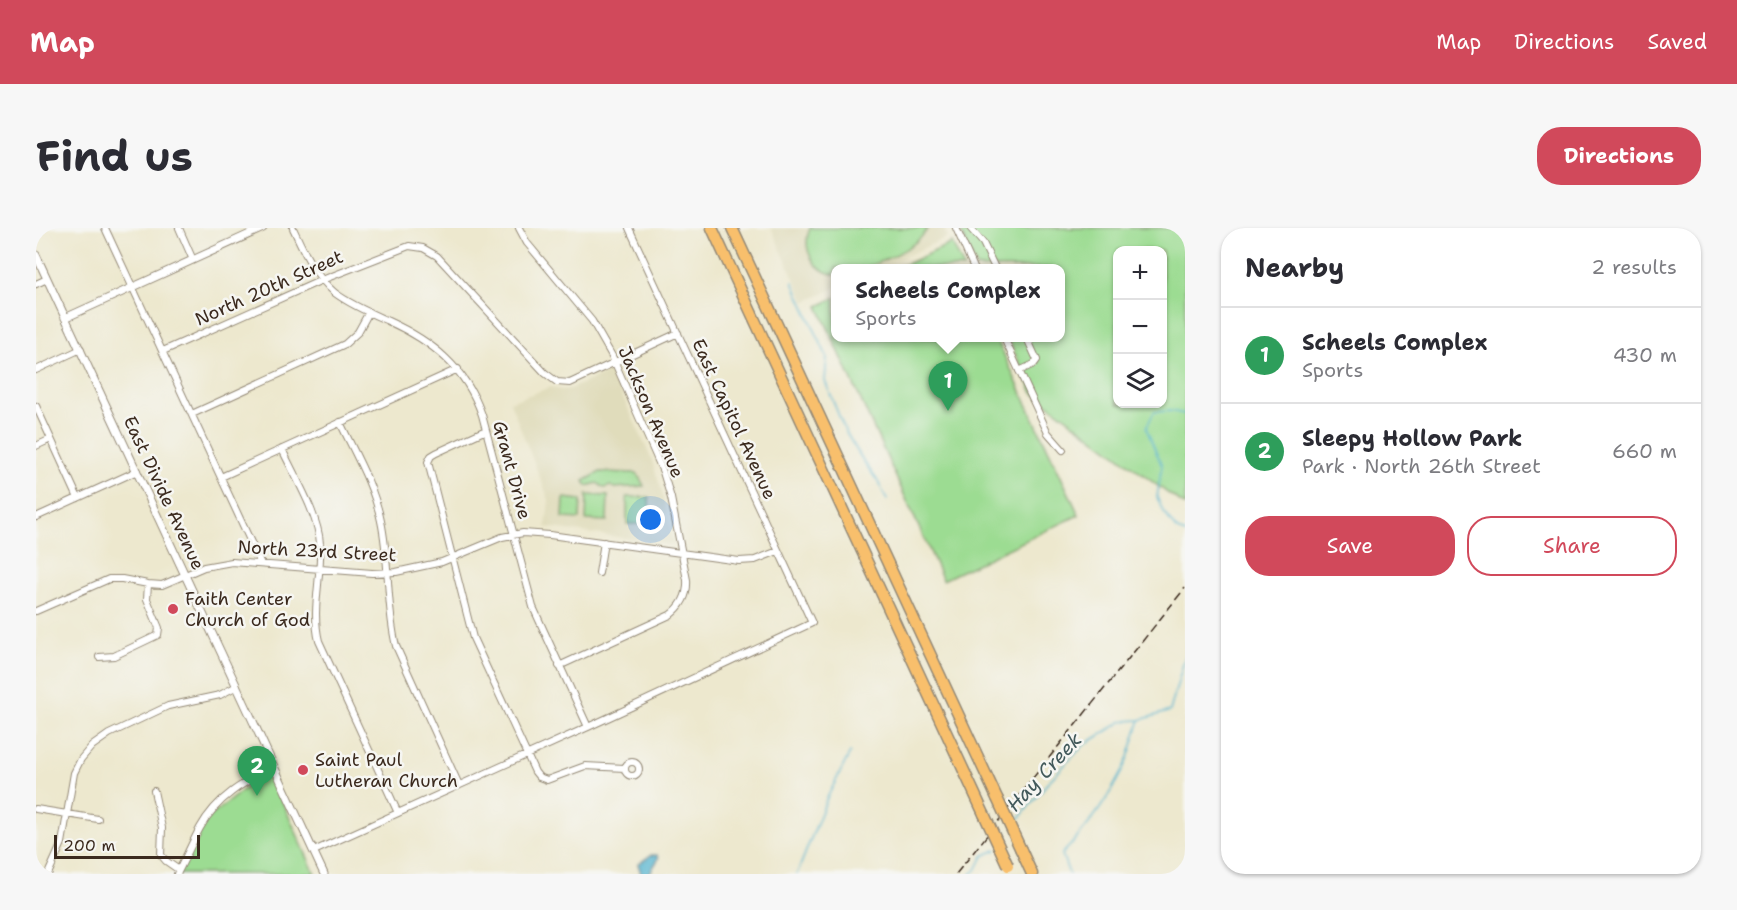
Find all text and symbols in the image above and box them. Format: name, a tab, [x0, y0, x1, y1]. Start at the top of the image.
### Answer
text: Map	[30, 23, 95, 61]
text: Map	[1436, 28, 1481, 56]
text: Directions	[1514, 28, 1614, 56]
text: Saved	[1647, 28, 1707, 56]
button: Directions	[1537, 127, 1701, 185]
text: Find us	[36, 128, 193, 184]
street label: North 20th Street	[191, 245, 347, 331]
map controls	[1113, 246, 1167, 408]
button: +	[1113, 246, 1167, 300]
text: Nearby	[1245, 250, 1344, 285]
text: 2 results	[1591, 254, 1677, 280]
popup	[831, 264, 1065, 342]
text: Scheels Complex	[855, 276, 1041, 305]
button: −	[1113, 300, 1167, 354]
text: Sports	[855, 305, 917, 331]
text: Scheels Complex	[1302, 328, 1487, 357]
street label: East Capitol Avenue	[686, 335, 782, 503]
text: 1	[1260, 342, 1269, 368]
text: 430 m	[1613, 342, 1677, 368]
street label: Jackson Avenue	[612, 343, 690, 481]
button: layers	[1113, 354, 1167, 408]
text: Sports	[1302, 357, 1363, 383]
pin: 1	[928, 362, 968, 411]
street label: East Divide Avenue	[118, 412, 210, 574]
street label: Grant Drive	[487, 418, 537, 522]
text: Sleepy Hollow Park	[1302, 424, 1522, 453]
text: 2	[1258, 438, 1272, 464]
text: 660 m	[1612, 438, 1677, 464]
text: Park · North 26th Street	[1302, 453, 1541, 479]
your location	[636, 505, 665, 534]
button: Save	[1245, 516, 1455, 576]
button: Share	[1467, 516, 1677, 576]
street label: North 23rd Street	[237, 535, 397, 567]
place label: Faith Center Church of God	[185, 587, 310, 632]
marker: Faith Center Church of God	[166, 602, 180, 616]
water label: Hay Creek	[1001, 726, 1088, 817]
pin: 2	[238, 746, 276, 796]
place label: Saint Paul Lutheran Church	[315, 748, 458, 793]
marker: Saint Paul Lutheran Church	[296, 763, 310, 777]
scale bar	[54, 832, 200, 860]
text: 200 m	[63, 835, 115, 856]

